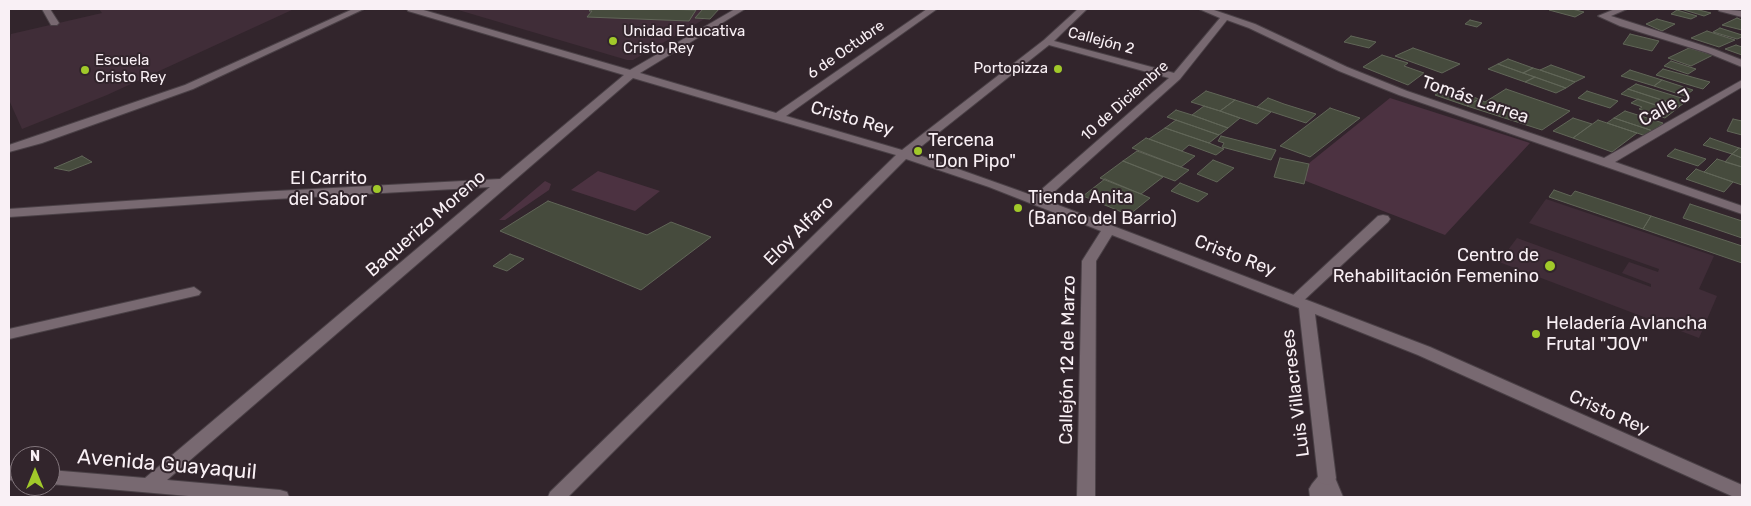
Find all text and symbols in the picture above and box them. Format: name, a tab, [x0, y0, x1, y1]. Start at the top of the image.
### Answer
street label: 6 de Octubre	[804, 17, 888, 83]
place label: Unidad Educativa Cristo Rey	[623, 23, 745, 58]
street label: Callejón 2	[1066, 24, 1136, 58]
marker: Unidad Educativa Cristo Rey	[607, 35, 619, 47]
place label: Escuela Cristo Rey	[95, 52, 166, 87]
street label: 10 de Diciembre	[1078, 57, 1172, 145]
place label: Portopizza	[974, 60, 1048, 78]
marker: Portopizza	[1052, 63, 1064, 75]
marker: Escuela Cristo Rey	[79, 64, 91, 76]
street label: Tomás Larrea	[1418, 72, 1532, 128]
street label: Calle J	[1635, 85, 1695, 131]
street label: Cristo Rey	[808, 97, 896, 141]
place label: Tercena "Don Pipo"	[928, 130, 1016, 172]
marker: Tercena "Don Pipo"	[912, 145, 924, 157]
street label: Baquerizo Moreno	[362, 166, 490, 282]
place label: El Carrito del Sabor	[288, 168, 367, 210]
marker: El Carrito del Sabor	[371, 183, 383, 195]
place label: Tienda Anita (Banco del Barrio)	[1028, 187, 1177, 230]
street label: Eloy Alfaro	[760, 192, 838, 270]
marker: Tienda Anita (Banco del Barrio)	[1012, 202, 1024, 214]
street label: Cristo Rey	[1191, 231, 1279, 281]
place label: Centro de Rehabilitación Femenino	[1333, 245, 1539, 288]
marker: Centro de Rehabilitación Femenino	[1543, 259, 1557, 273]
street label: Callejón 12 de Marzo	[1056, 275, 1080, 445]
place label: Heladería Avlancha Frutal "JOV"	[1546, 313, 1707, 356]
street label: Luis Villacreses	[1277, 328, 1315, 458]
marker: Heladería Avlancha Frutal "JOV"	[1530, 328, 1542, 340]
street label: Cristo Rey	[1566, 386, 1652, 440]
street label: Avenida Guayaquil	[76, 445, 258, 485]
north arrow	[10, 446, 60, 496]
text: N	[30, 448, 40, 465]

